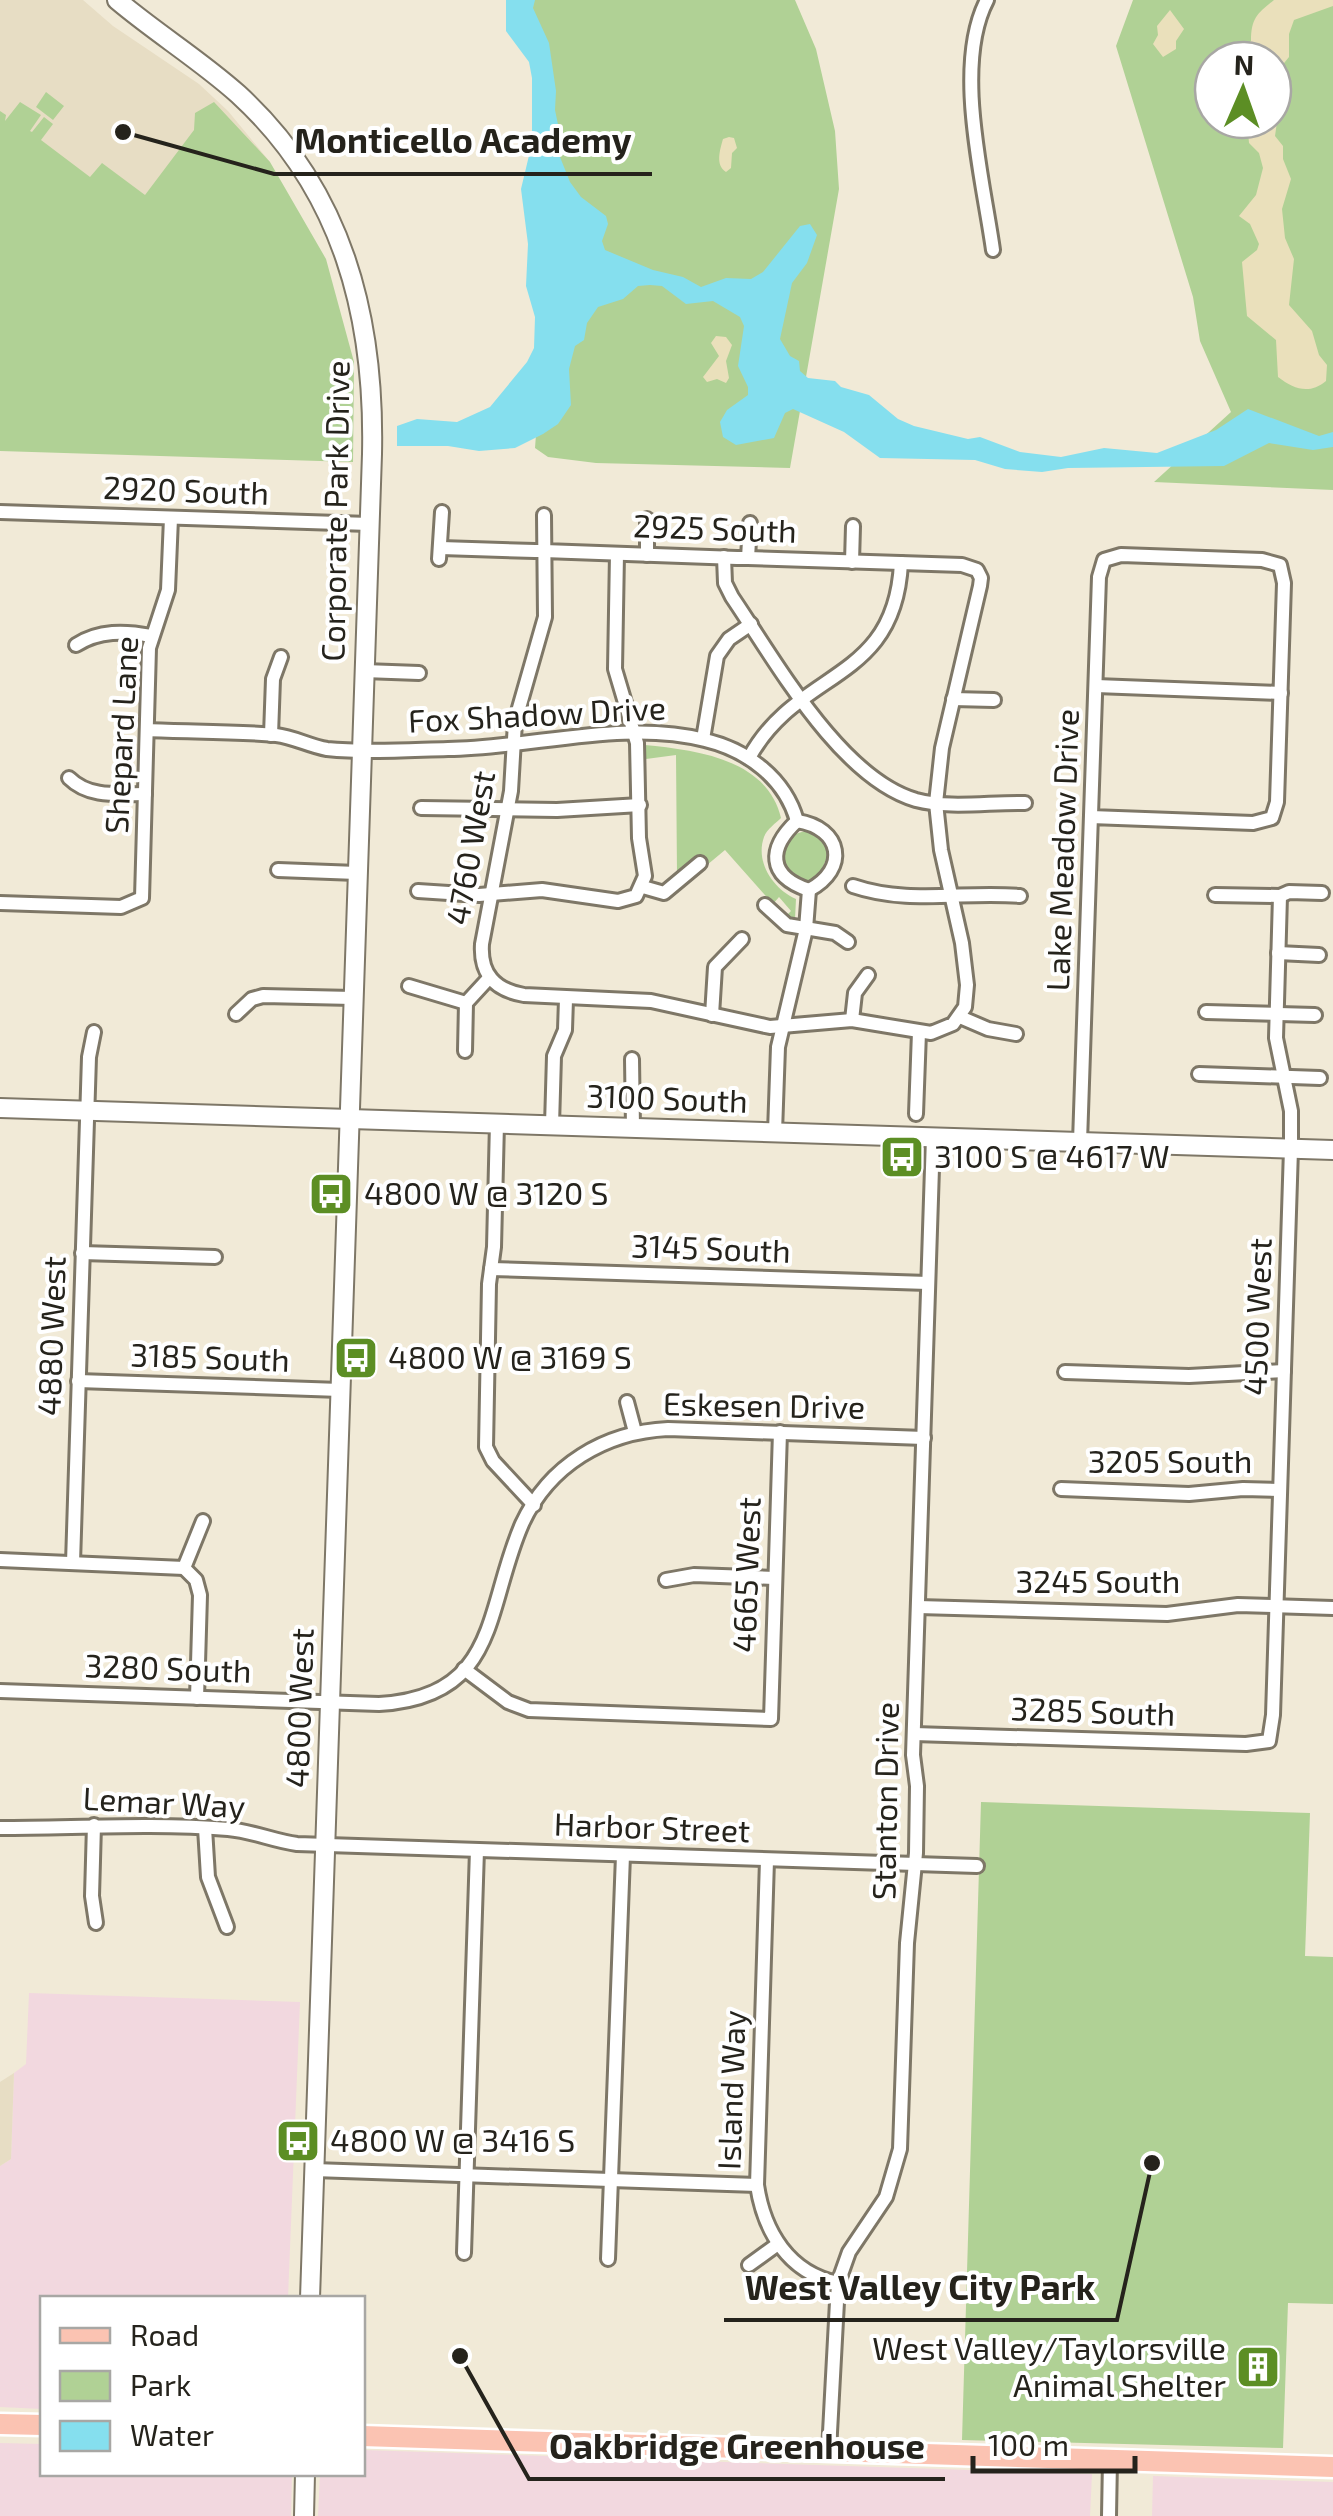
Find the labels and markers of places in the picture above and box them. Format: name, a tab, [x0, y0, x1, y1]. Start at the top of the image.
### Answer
callout: Monticello Academy	[274, 109, 652, 174]
bus stop icon: 3100 S @ 4617 W	[879, 1134, 925, 1180]
place label: 3100 S @ 4617 W	[934, 1136, 1170, 1174]
bus stop icon: 4800 W @ 3120 S	[308, 1171, 354, 1217]
place label: 4800 W @ 3120 S	[364, 1173, 608, 1211]
bus stop icon: 4800 W @ 3169 S	[333, 1335, 379, 1381]
place label: 4800 W @ 3169 S	[388, 1337, 632, 1375]
bus stop icon: 4800 W @ 3416 S	[275, 2118, 321, 2164]
place label: 4800 W @ 3416 S	[330, 2120, 575, 2158]
callout: West Valley City Park	[724, 2255, 1117, 2320]
place label: West Valley/Taylorsville Animal Shelter	[872, 2328, 1226, 2403]
building icon: West Valley/Taylorsville Animal Shelter	[1235, 2344, 1281, 2390]
callout: Oakbridge Greenhouse	[529, 2414, 945, 2479]

